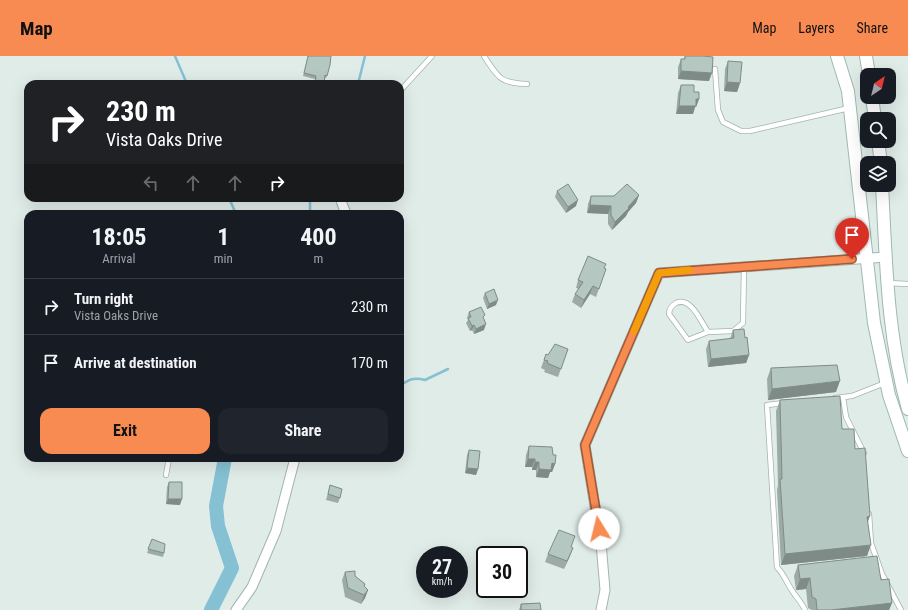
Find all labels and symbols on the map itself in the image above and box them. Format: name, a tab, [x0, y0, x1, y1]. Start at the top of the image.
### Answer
north arrow	[860, 68, 896, 104]
pin	[835, 218, 869, 259]
position arrow	[578, 508, 620, 550]
speed limit sign: 30	[476, 546, 528, 598]

